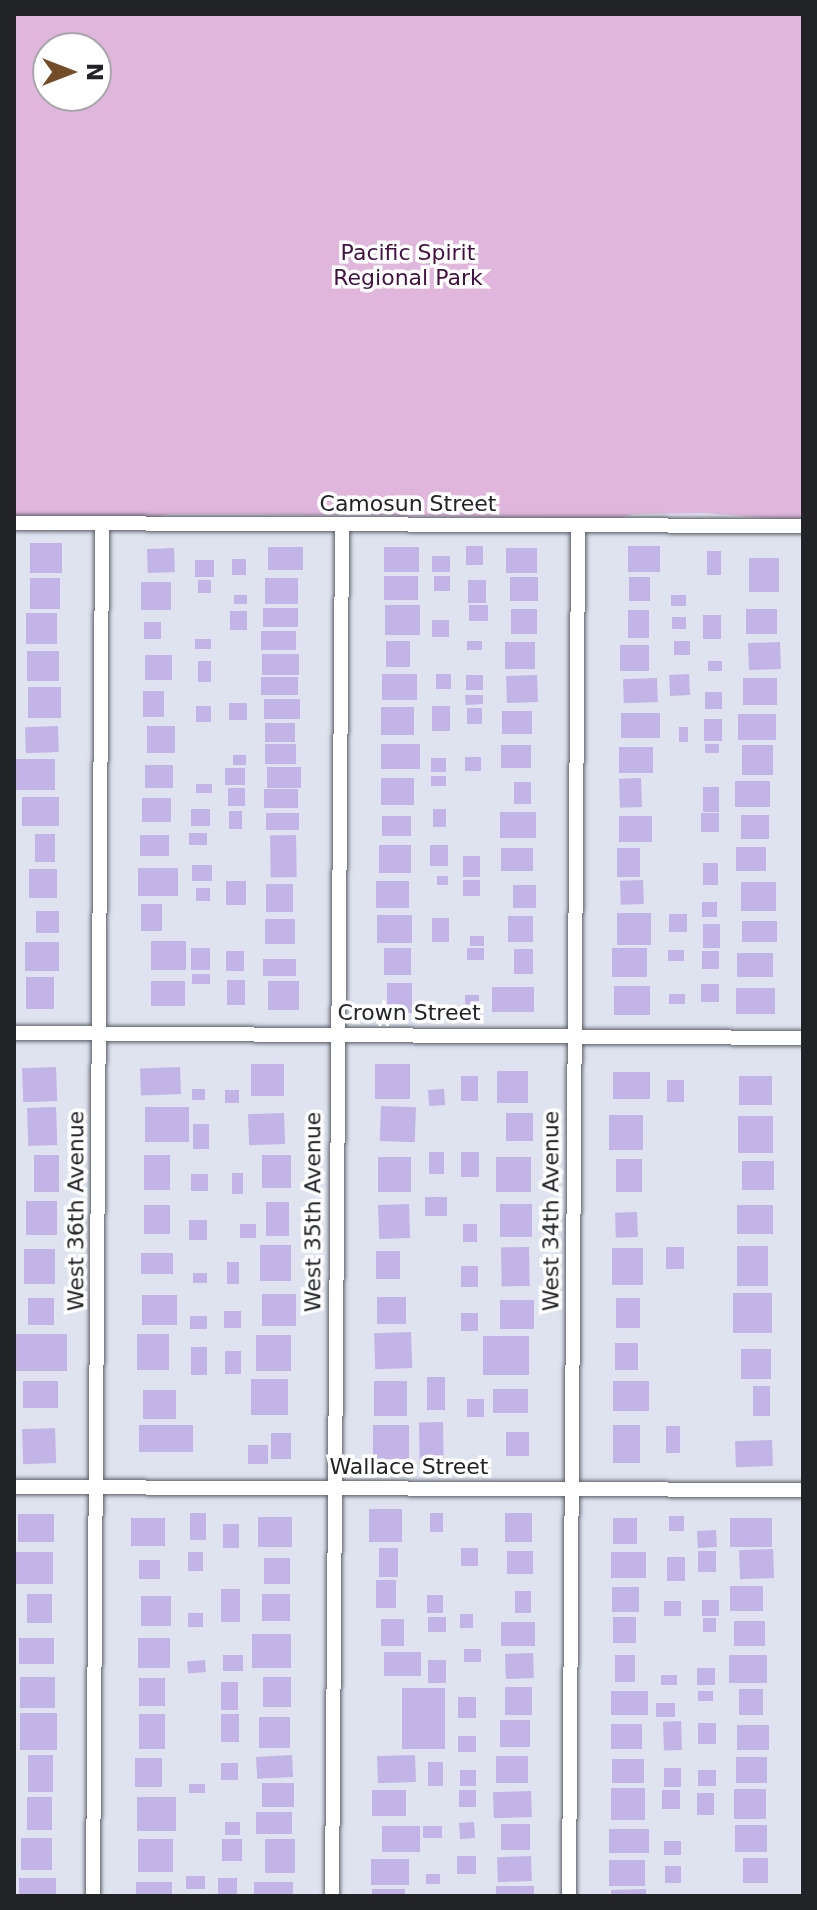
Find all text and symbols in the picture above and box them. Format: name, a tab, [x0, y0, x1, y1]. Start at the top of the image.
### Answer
north arrow	[32, 32, 112, 112]
text: N	[82, 63, 107, 81]
park label: Pacific Spirit Regional Park	[333, 239, 483, 290]
street label: Camosun Street	[320, 491, 496, 517]
street label: Crown Street	[337, 1000, 481, 1026]
street label: West 36th Avenue	[63, 1111, 89, 1311]
street label: West 34th Avenue	[538, 1111, 564, 1311]
street label: West 35th Avenue	[300, 1112, 326, 1312]
street label: Wallace Street	[329, 1454, 489, 1480]

